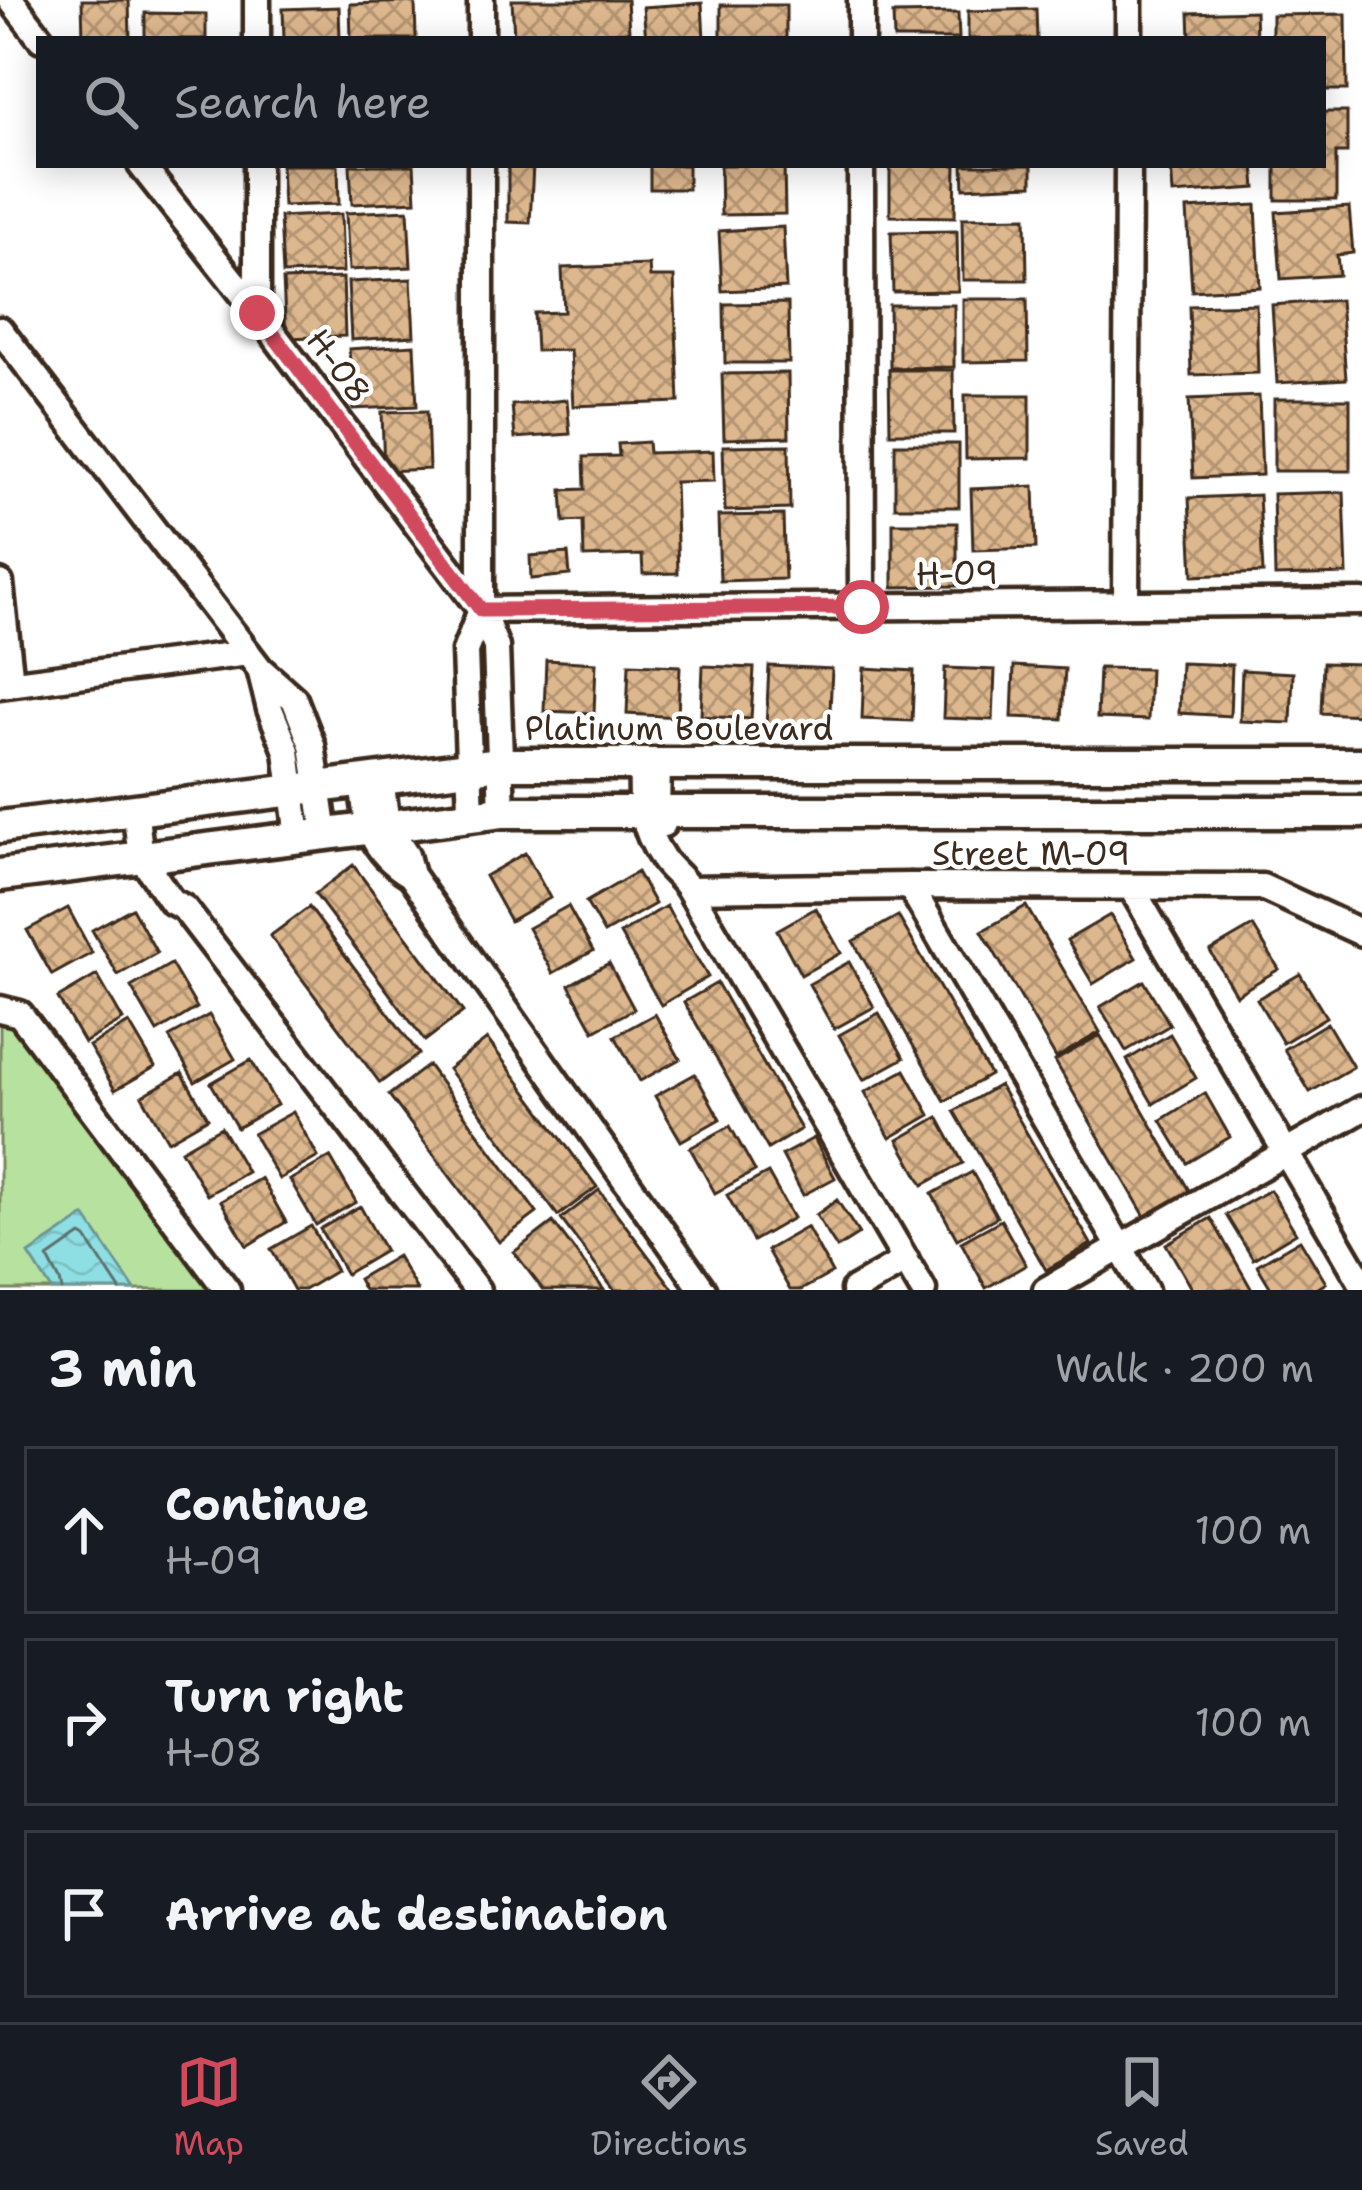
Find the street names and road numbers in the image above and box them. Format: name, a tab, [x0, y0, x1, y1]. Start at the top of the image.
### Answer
street label: H-08	[296, 319, 382, 413]
street label: H-09	[915, 550, 999, 596]
street label: Platinum Boulevard	[525, 706, 833, 751]
street label: Street M-09	[932, 831, 1130, 876]

